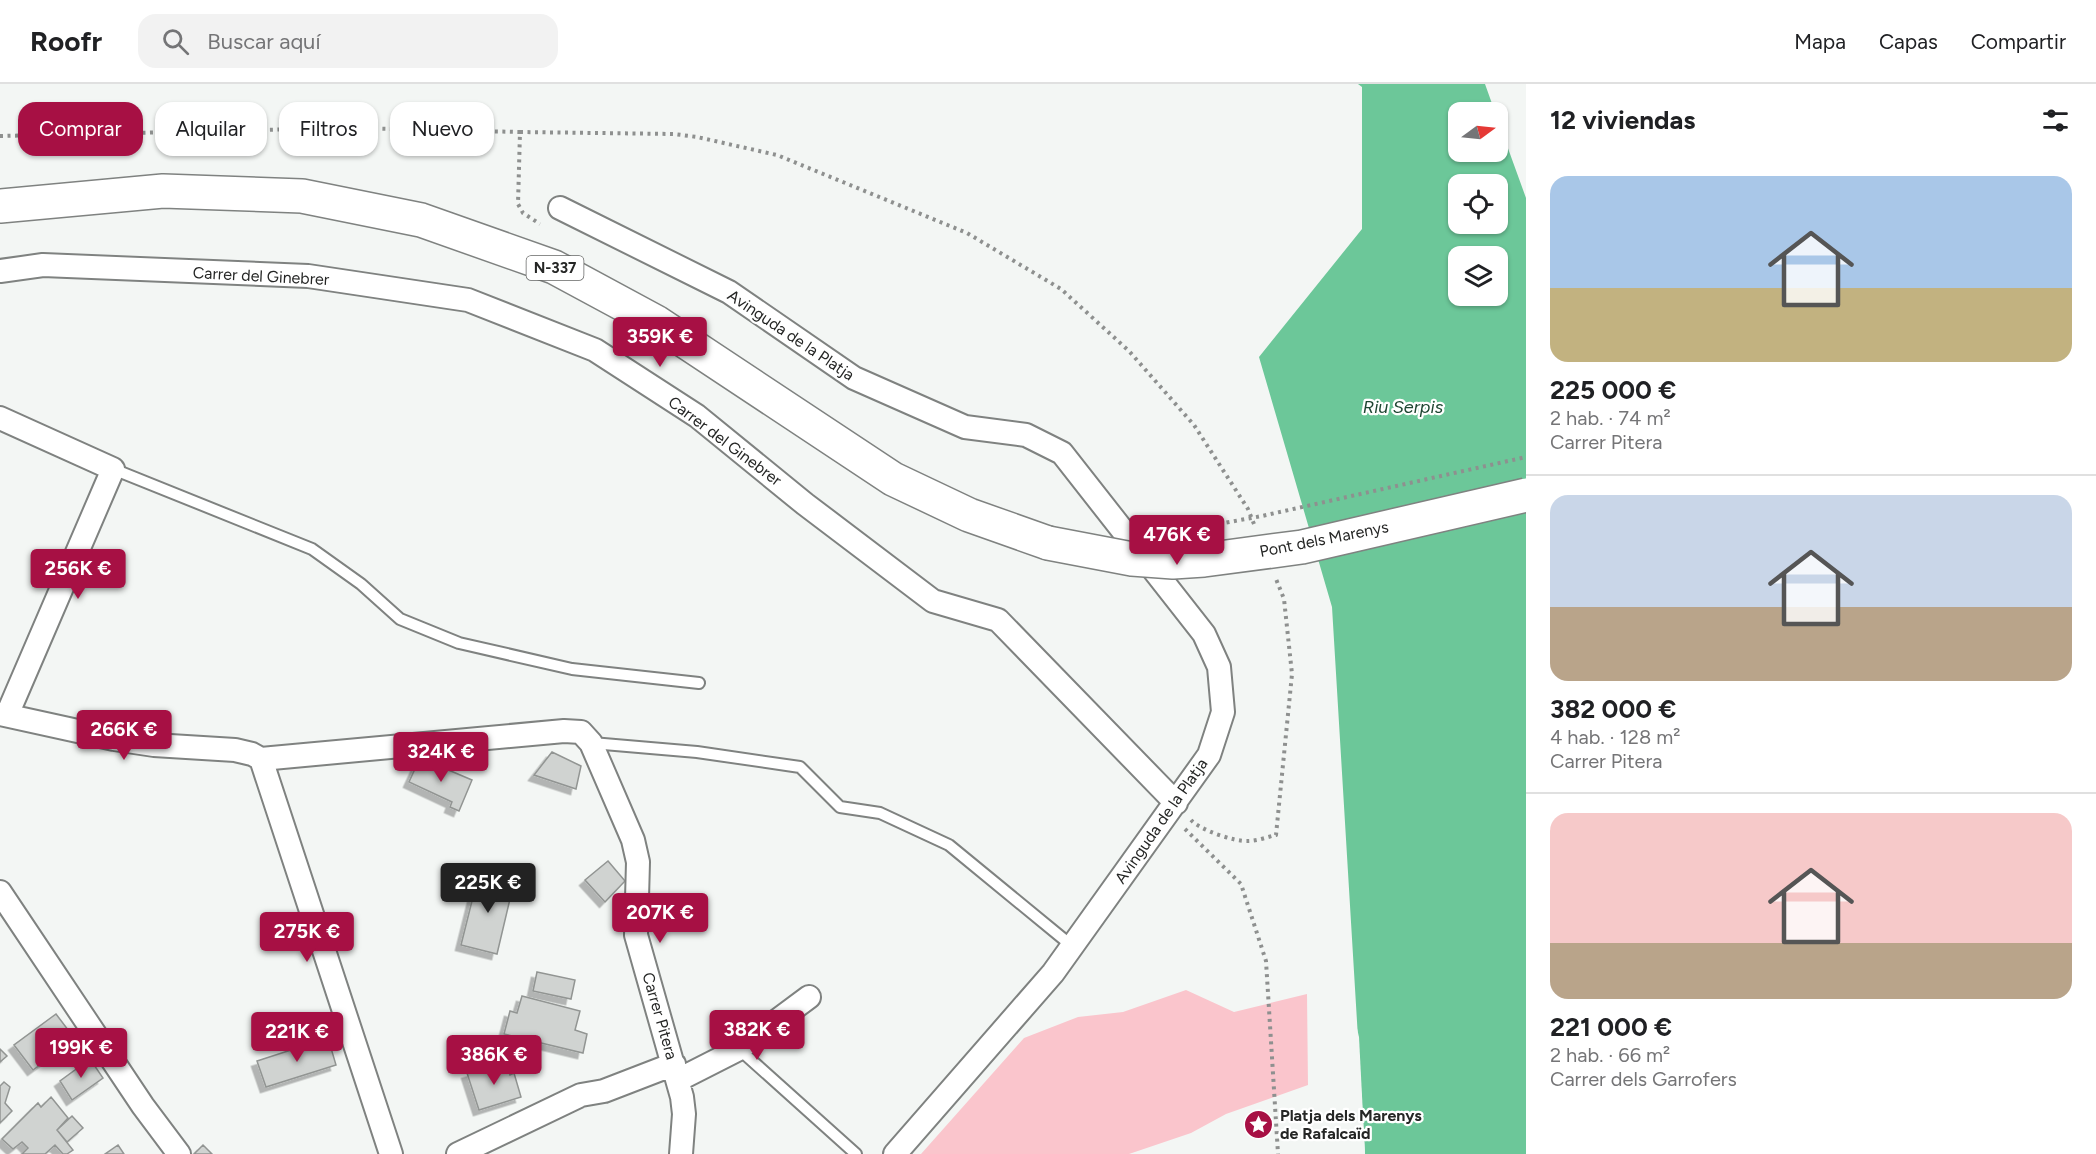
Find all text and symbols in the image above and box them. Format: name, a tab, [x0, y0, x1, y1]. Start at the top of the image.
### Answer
search box	[138, 14, 558, 68]
text: Roofr	[30, 24, 102, 58]
icon: search	[159, 25, 192, 58]
text: Buscar aquí	[207, 28, 321, 55]
text: Mapa	[1794, 29, 1846, 54]
text: Capas	[1879, 29, 1938, 54]
text: Compartir	[1971, 29, 2066, 54]
chip: Comprar	[18, 102, 143, 156]
chip: Alquilar	[155, 102, 267, 156]
chip: Filtros	[279, 102, 378, 156]
chip: Nuevo	[390, 102, 494, 156]
north arrow	[1448, 102, 1508, 162]
map controls	[1448, 102, 1508, 306]
text: 12 viviendas	[1550, 104, 1695, 136]
icon: filters	[2039, 104, 2072, 137]
button: locate	[1448, 174, 1508, 234]
icon: home	[1757, 215, 1865, 323]
button: layers	[1448, 246, 1508, 306]
road number: N-337	[526, 256, 584, 280]
street label: Carrer del Ginebrer	[192, 263, 330, 289]
street label: Avinguda de la Platja	[724, 286, 858, 384]
pin: 359K €	[611, 317, 709, 368]
text: 359K €	[627, 324, 693, 348]
text: 225 000 €	[1550, 374, 1676, 406]
street label: Carrer del Ginebrer	[665, 392, 786, 490]
water label: Riu Serpis	[1363, 396, 1444, 418]
text: 2 hab. · 74 m²	[1550, 406, 1671, 430]
text: Carrer Pitera	[1550, 430, 1662, 454]
pin: 476K €	[1128, 515, 1226, 566]
street label: Pont dels Marenys	[1258, 517, 1390, 561]
text: 476K €	[1143, 522, 1211, 546]
icon: home	[1757, 534, 1865, 642]
pin: 256K €	[29, 549, 127, 600]
text: 256K €	[45, 556, 111, 580]
text: 382 000 €	[1550, 693, 1676, 725]
pin: 266K €	[75, 710, 173, 761]
text: 266K €	[91, 717, 157, 741]
text: 4 hab. · 128 m²	[1550, 725, 1680, 749]
pin: 324K €	[392, 732, 490, 783]
text: 324K €	[407, 739, 475, 763]
text: Carrer Pitera	[1550, 749, 1662, 773]
street label: Avinguda de la Platja	[1111, 755, 1211, 887]
icon: home	[1757, 852, 1865, 960]
pin: 225K €	[439, 863, 537, 914]
text: 225K €	[455, 870, 521, 894]
pin: 207K €	[611, 893, 709, 944]
text: 207K €	[626, 900, 694, 924]
pin: 275K €	[258, 912, 356, 963]
text: 275K €	[274, 919, 340, 943]
street label: Carrer Pitera	[638, 970, 682, 1062]
pin: 382K €	[708, 1010, 806, 1061]
text: 221 000 €	[1550, 1011, 1672, 1043]
pin: 221K €	[248, 1012, 346, 1063]
text: 382K €	[724, 1017, 790, 1041]
text: 221K €	[265, 1019, 329, 1043]
pin: 199K €	[32, 1028, 130, 1079]
text: 199K €	[49, 1035, 113, 1059]
pin: 386K €	[445, 1035, 543, 1086]
text: 386K €	[461, 1042, 527, 1066]
text: 2 hab. · 66 m²	[1550, 1043, 1670, 1067]
text: Carrer dels Garrofers	[1550, 1067, 1737, 1091]
place label: Platja dels Marenys de Rafalcaïd	[1280, 1106, 1422, 1143]
place icon: Platja dels Marenys de Rafalcaïd	[1243, 1108, 1275, 1140]

